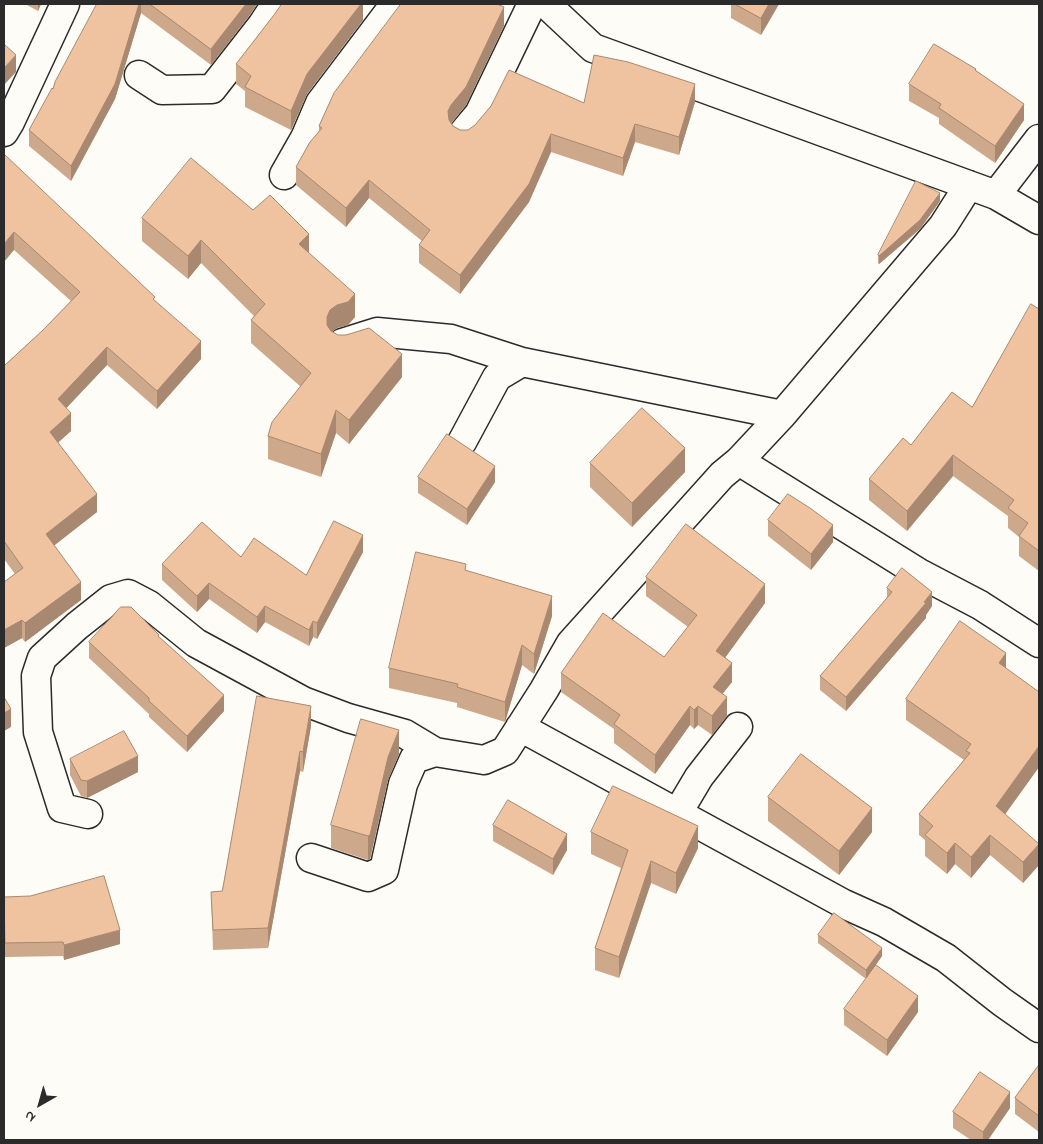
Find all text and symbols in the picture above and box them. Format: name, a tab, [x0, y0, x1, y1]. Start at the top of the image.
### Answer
north arrow	[15, 1079, 65, 1129]
text: N	[20, 1105, 41, 1127]

